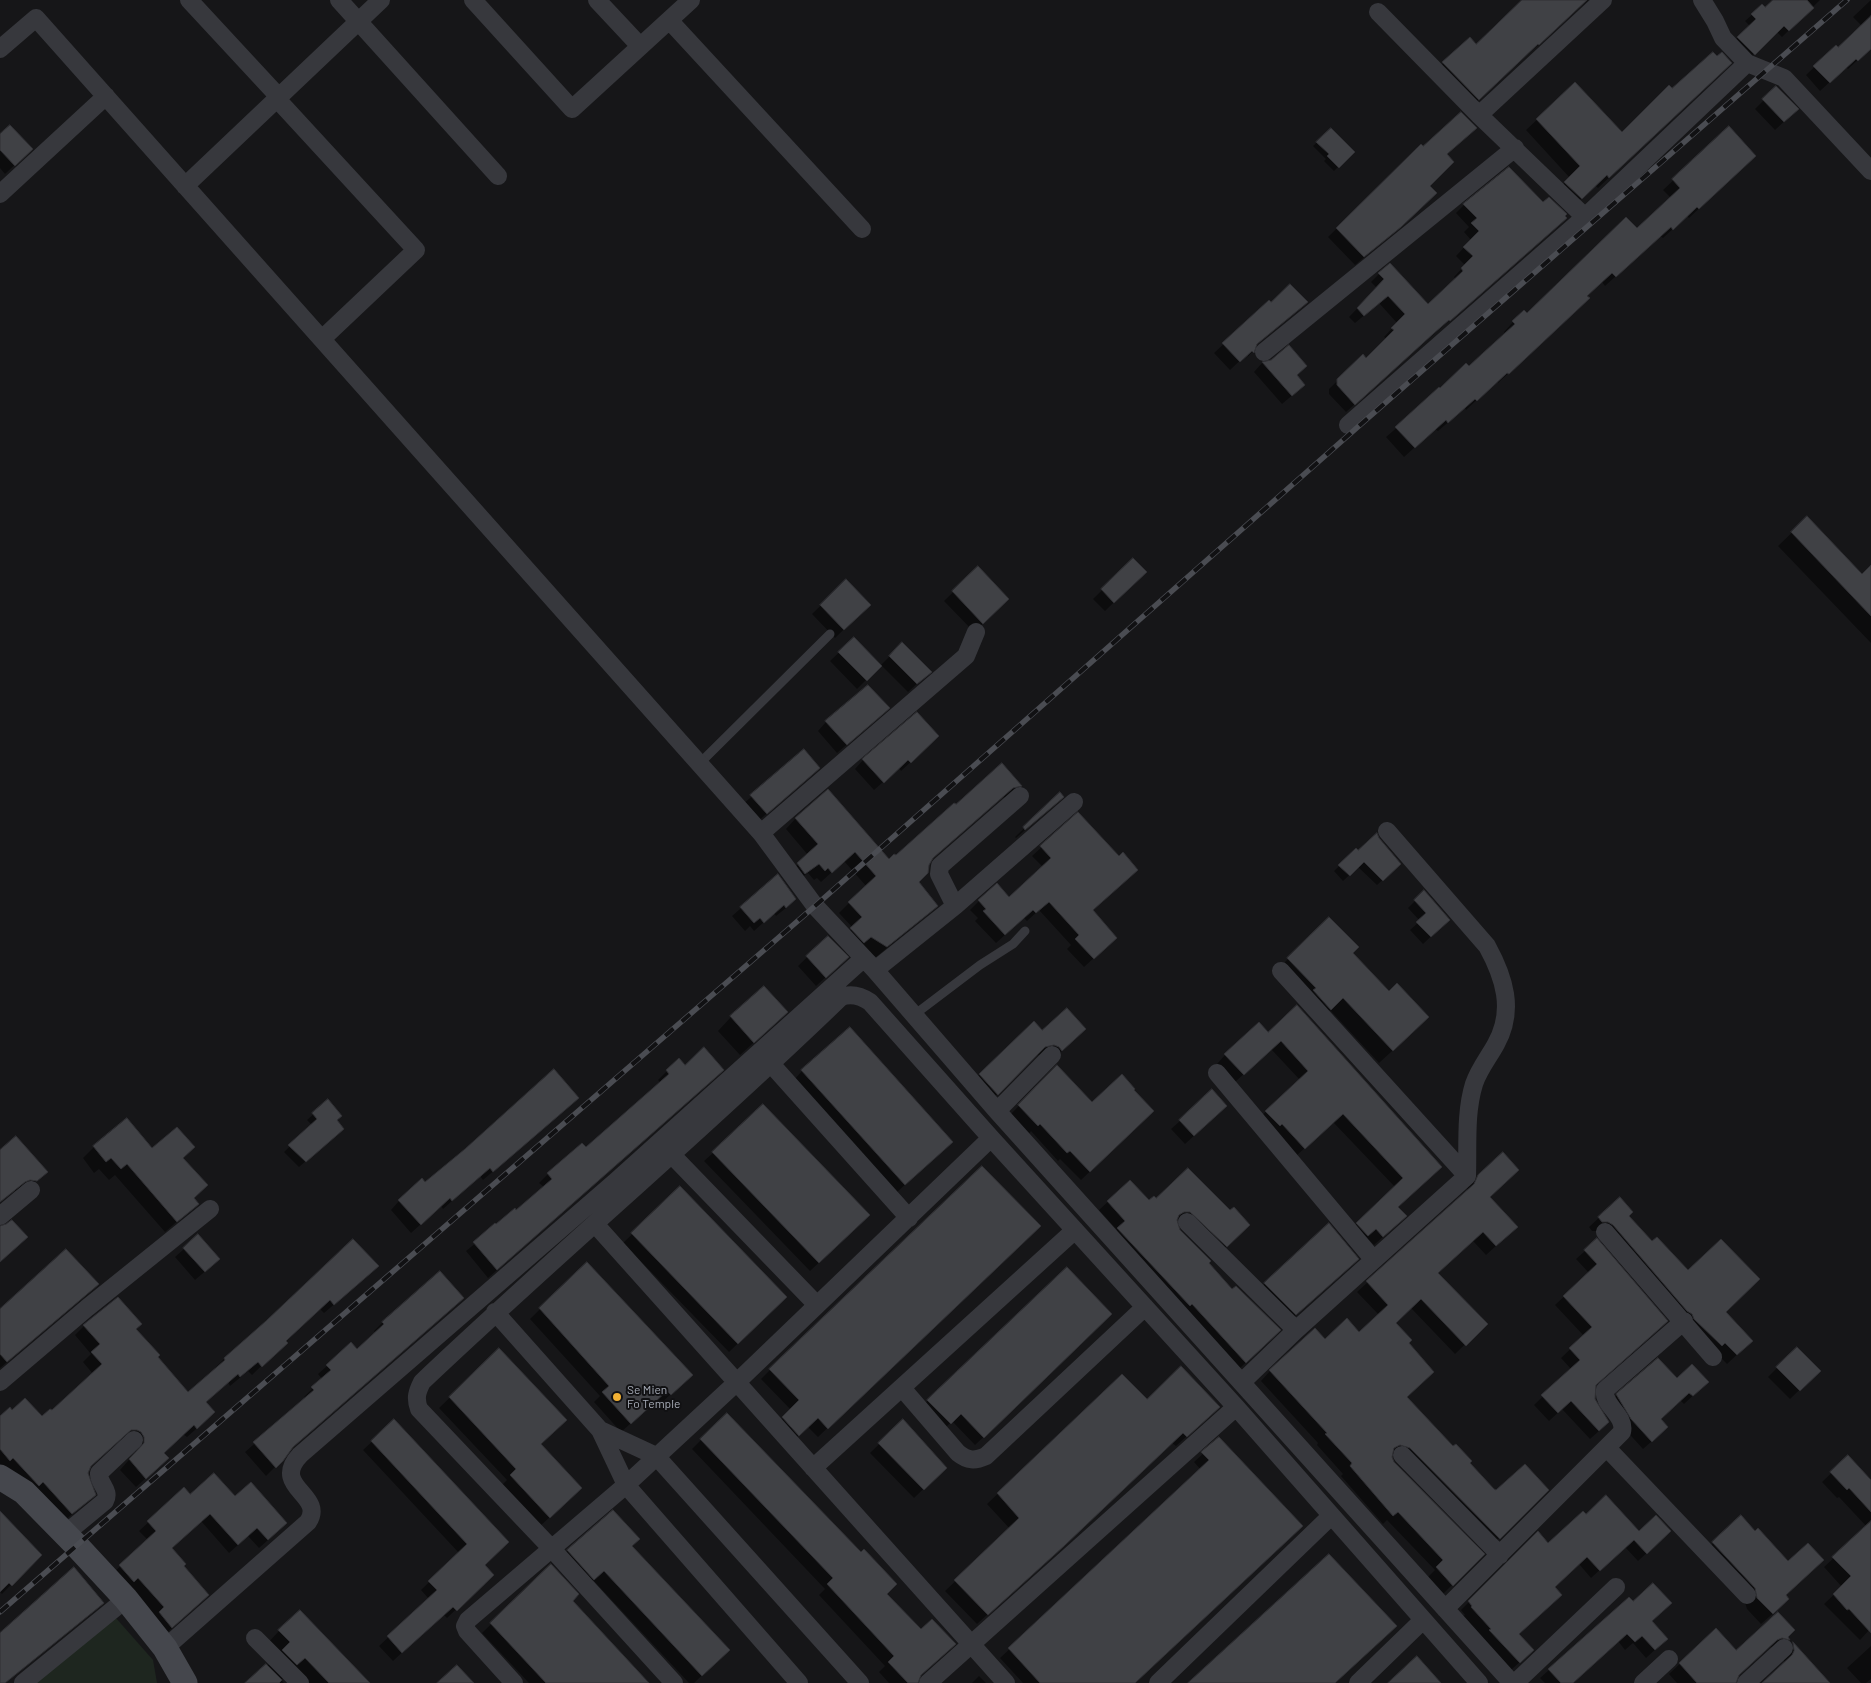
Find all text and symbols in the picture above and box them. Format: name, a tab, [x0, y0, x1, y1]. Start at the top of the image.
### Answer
place label: Se Mien Fo Temple	[627, 1383, 680, 1411]
marker: Se Mien Fo Temple	[611, 1391, 623, 1403]

